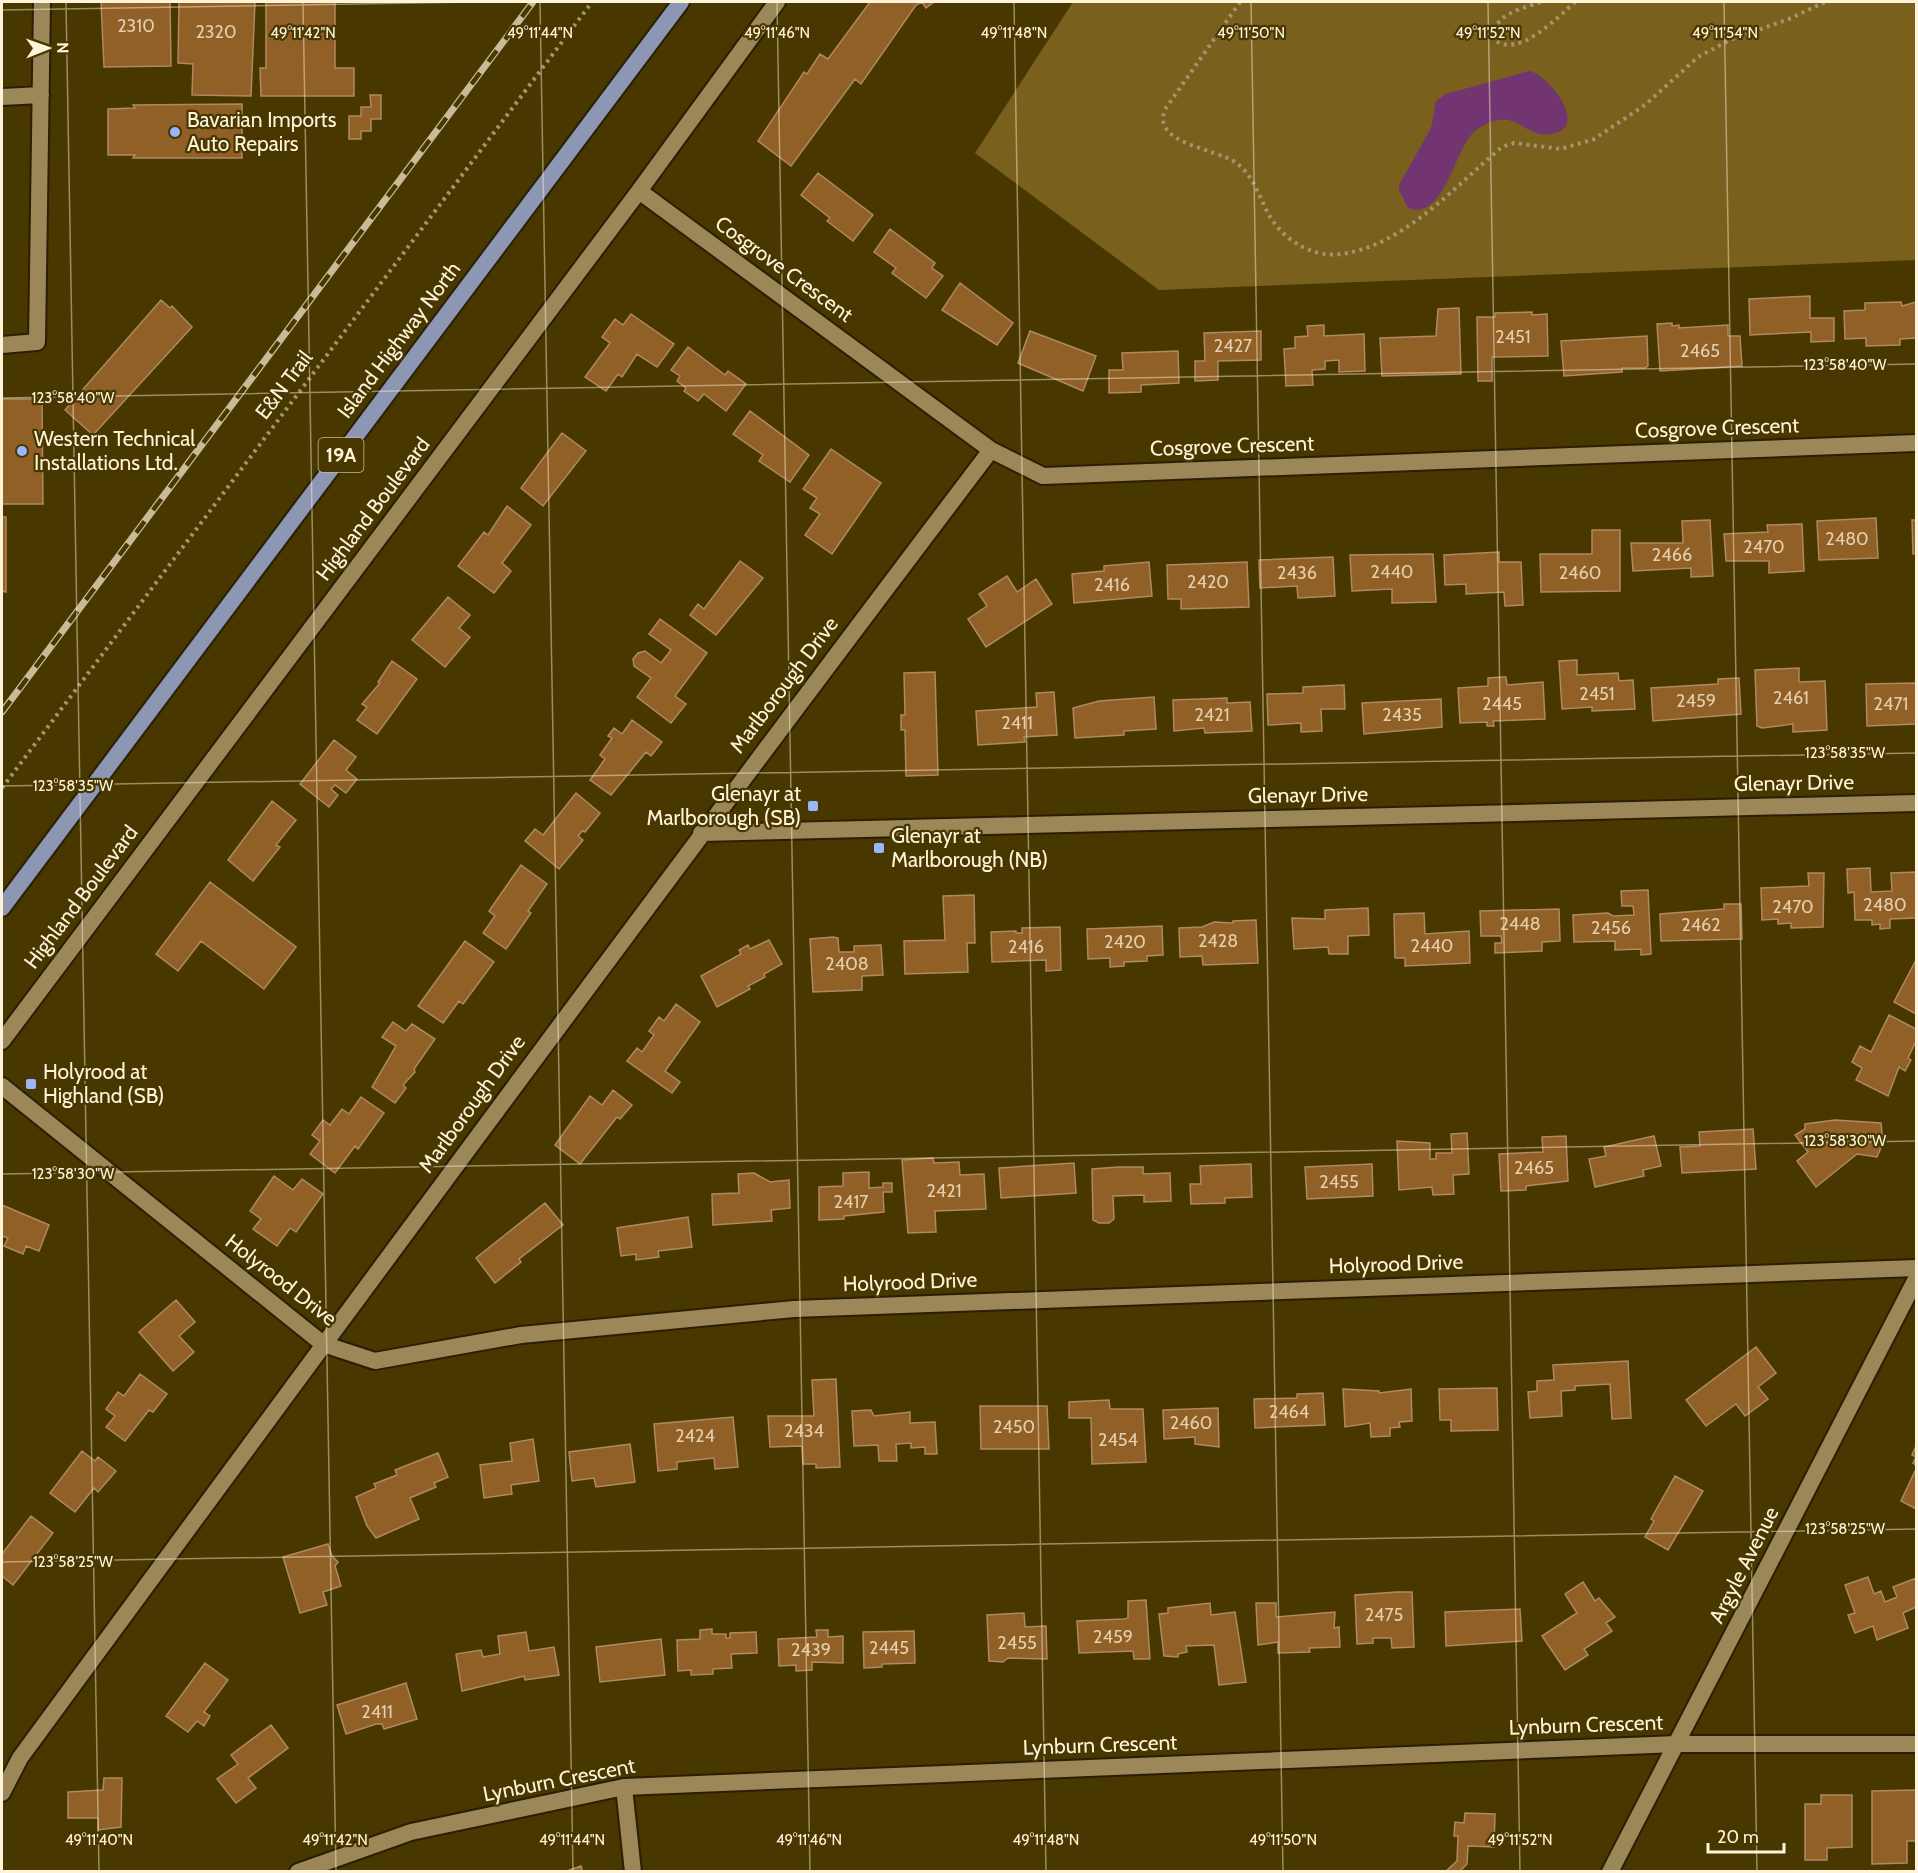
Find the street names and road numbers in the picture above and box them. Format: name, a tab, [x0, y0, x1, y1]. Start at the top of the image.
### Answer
street label: Cosgrove Crescent	[711, 210, 858, 327]
street label: Island Highway North	[332, 257, 465, 423]
street label: E&N Trail	[250, 345, 317, 424]
street label: Cosgrove Crescent	[1635, 412, 1799, 443]
street label: Cosgrove Crescent	[1150, 430, 1314, 461]
street label: Highland Boulevard	[311, 432, 435, 585]
road number: 19A	[318, 438, 364, 472]
street label: Marlborough Drive	[724, 611, 843, 758]
street label: Glenayr Drive	[1734, 769, 1854, 796]
street label: Glenayr Drive	[1248, 781, 1368, 808]
street label: Highland Boulevard	[19, 820, 143, 973]
street label: Marlborough Drive	[413, 1030, 530, 1178]
street label: Holyrood Drive	[221, 1228, 342, 1331]
street label: Holyrood Drive	[1328, 1249, 1464, 1278]
street label: Holyrood Drive	[842, 1267, 978, 1296]
street label: Argyle Avenue	[1703, 1502, 1784, 1627]
street label: Lynburn Crescent	[1508, 1709, 1664, 1740]
street label: Lynburn Crescent	[1022, 1729, 1178, 1760]
street label: Lynburn Crescent	[481, 1753, 637, 1807]

